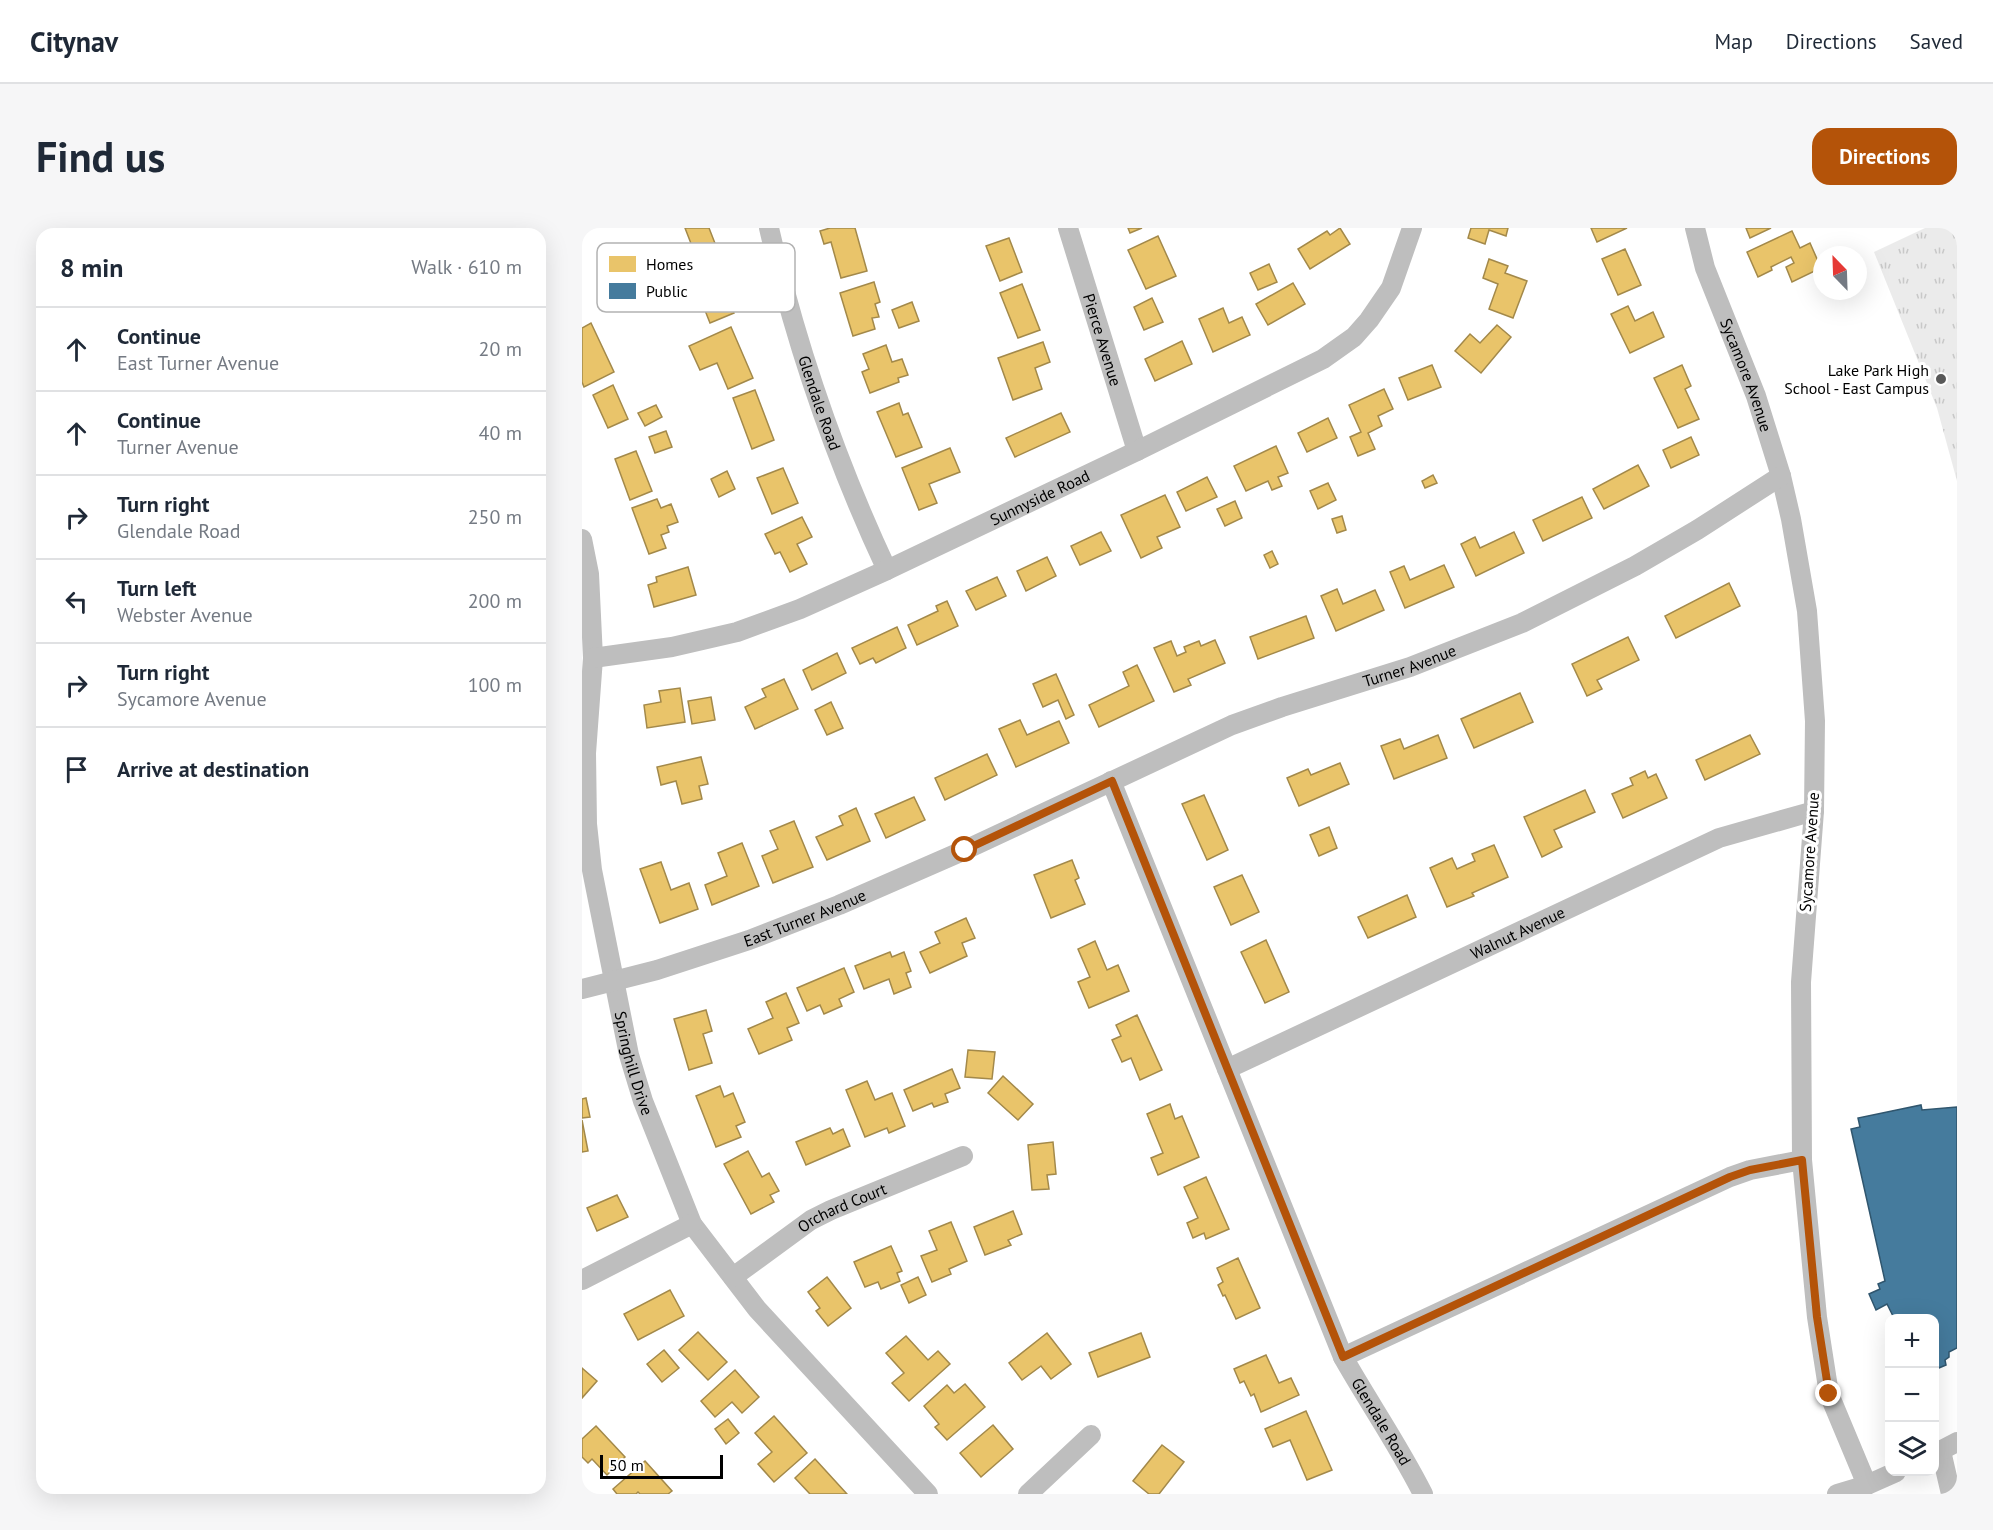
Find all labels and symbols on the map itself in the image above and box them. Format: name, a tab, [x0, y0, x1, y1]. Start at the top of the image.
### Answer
legend	[597, 243, 795, 312]
north arrow	[1813, 246, 1867, 300]
text: Homes	[646, 254, 693, 274]
text: Public	[646, 281, 688, 301]
street label: Pierce Avenue	[1079, 291, 1126, 388]
street label: Sycamore Avenue	[1716, 315, 1777, 434]
street label: Glendale Road	[794, 353, 845, 453]
place label: Lake Park High School - East Campus	[1784, 360, 1929, 398]
marker: Lake Park High School - East Campus	[1934, 372, 1948, 386]
street label: Sunnyside Road	[987, 465, 1093, 530]
street label: Turner Avenue	[1360, 640, 1459, 691]
street label: Sycamore Avenue	[1795, 792, 1823, 912]
route start	[951, 836, 977, 862]
street label: East Turner Avenue	[741, 885, 869, 951]
street label: Walnut Avenue	[1467, 902, 1568, 963]
street label: Springhill Drive	[610, 1009, 658, 1118]
street label: Orchard Court	[793, 1178, 890, 1237]
street label: Glendale Road	[1347, 1374, 1416, 1469]
route end	[1815, 1380, 1841, 1406]
scale bar	[600, 1452, 723, 1480]

